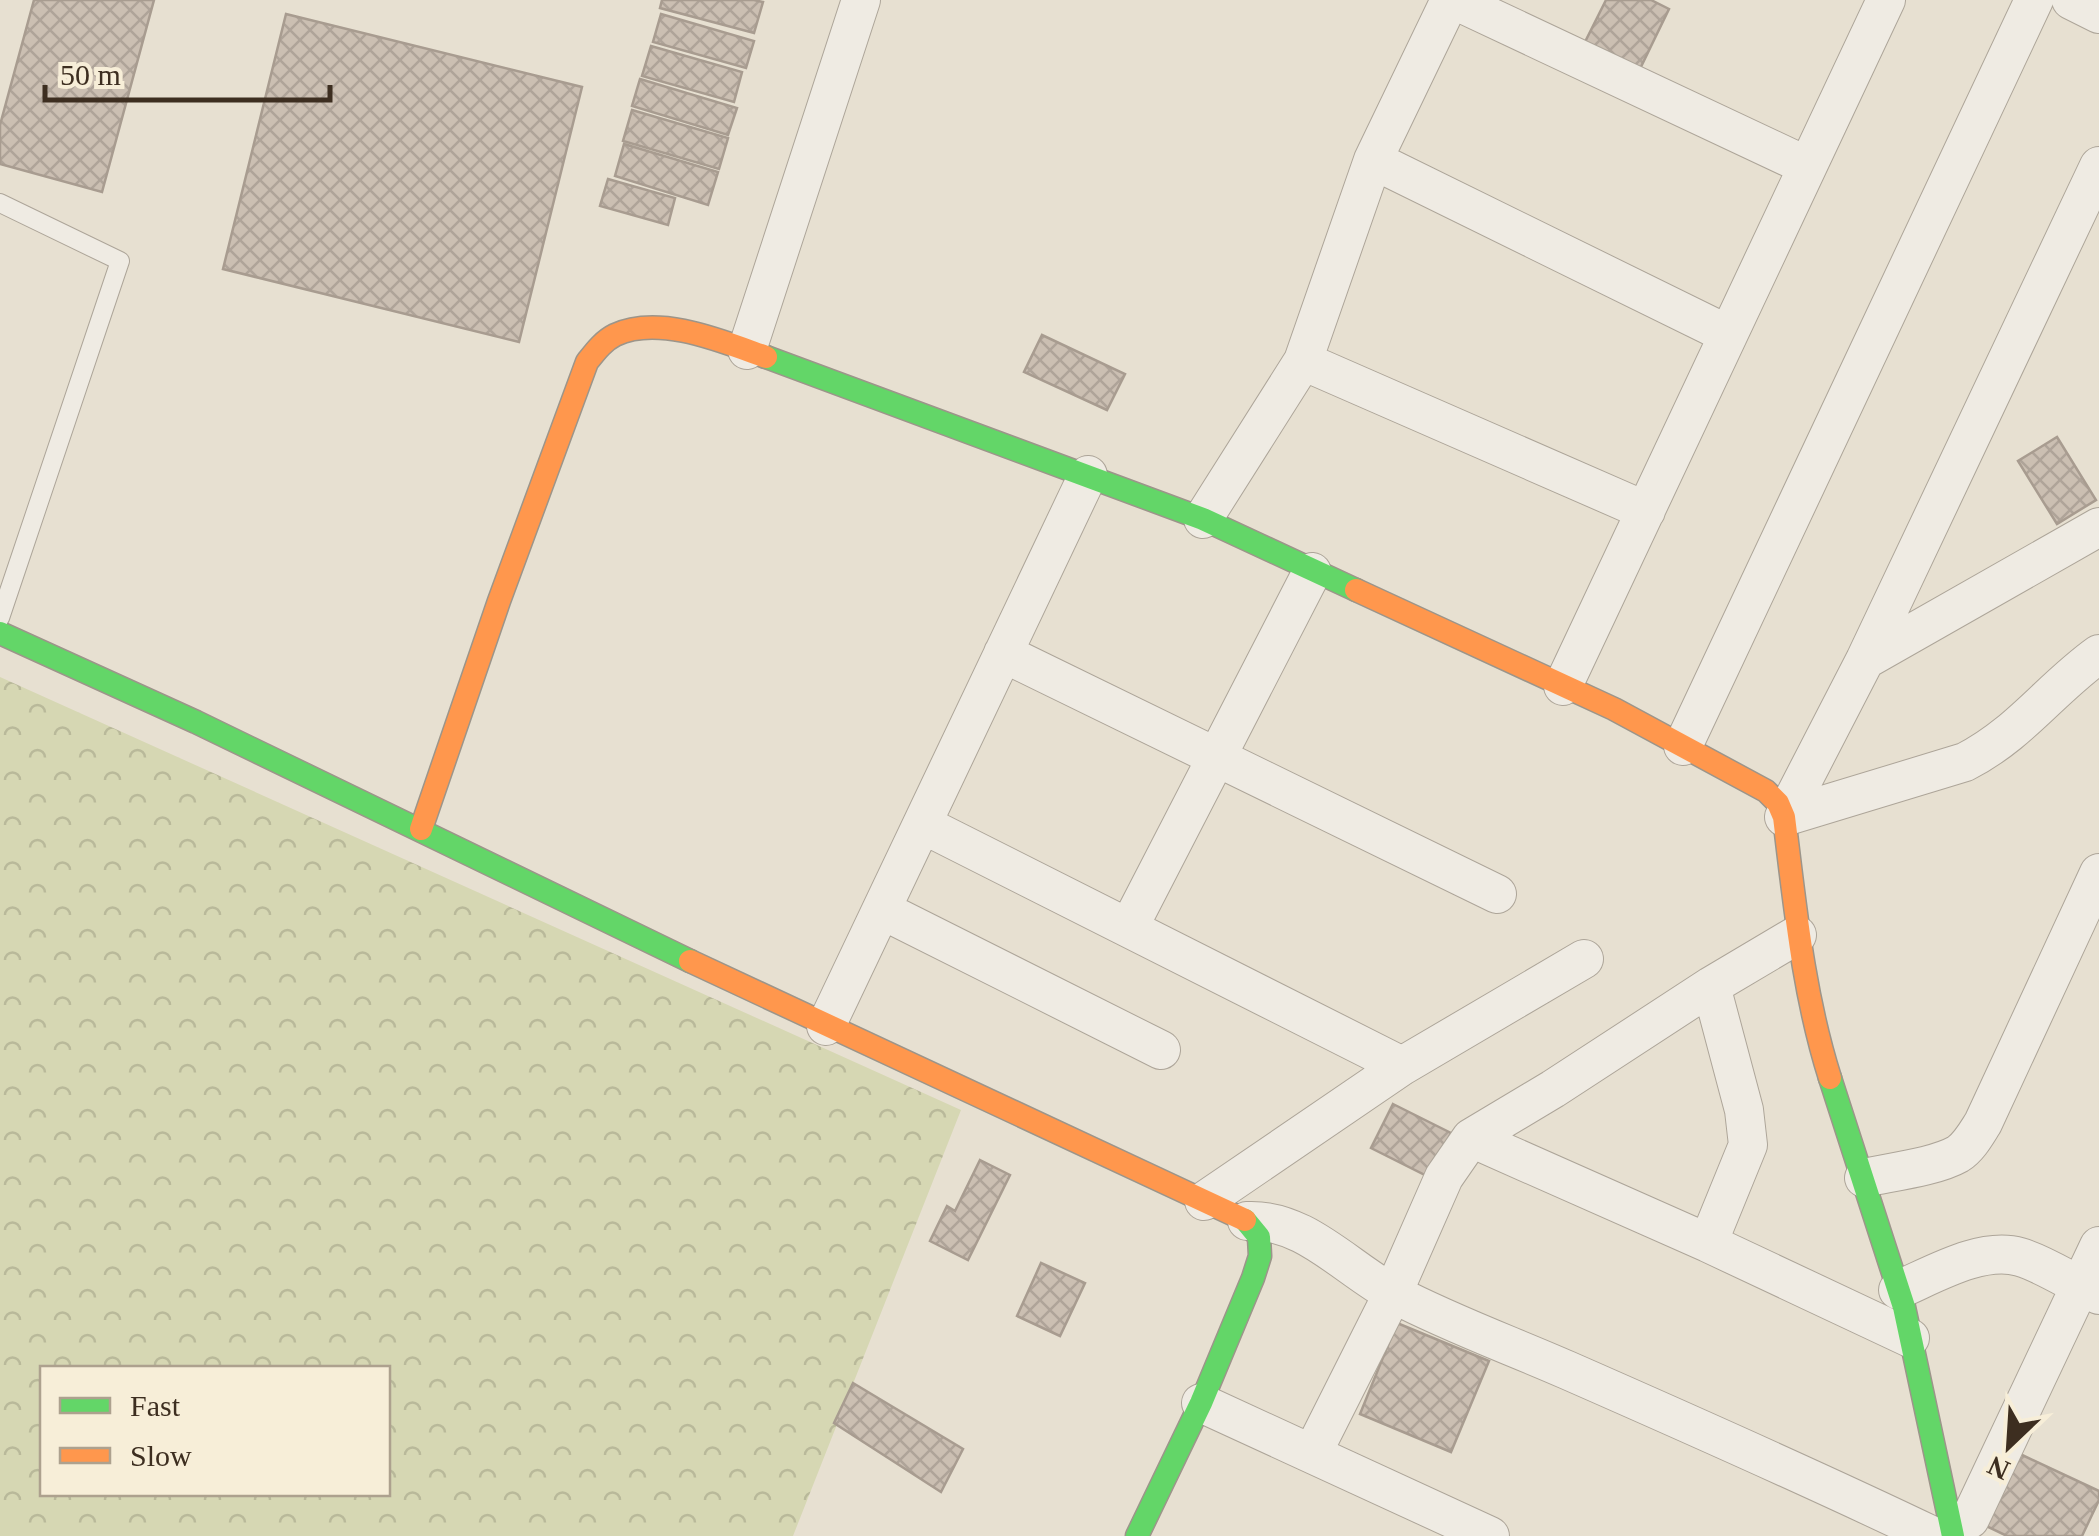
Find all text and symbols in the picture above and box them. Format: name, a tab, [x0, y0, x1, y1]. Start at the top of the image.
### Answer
scale bar	[45, 40, 330, 102]
text: 50 m	[60, 58, 121, 91]
legend	[40, 1366, 390, 1496]
text: Fast	[130, 1389, 181, 1422]
north arrow	[1959, 1396, 2059, 1496]
text: Slow	[130, 1439, 192, 1472]
text: N	[1983, 1450, 2014, 1487]

